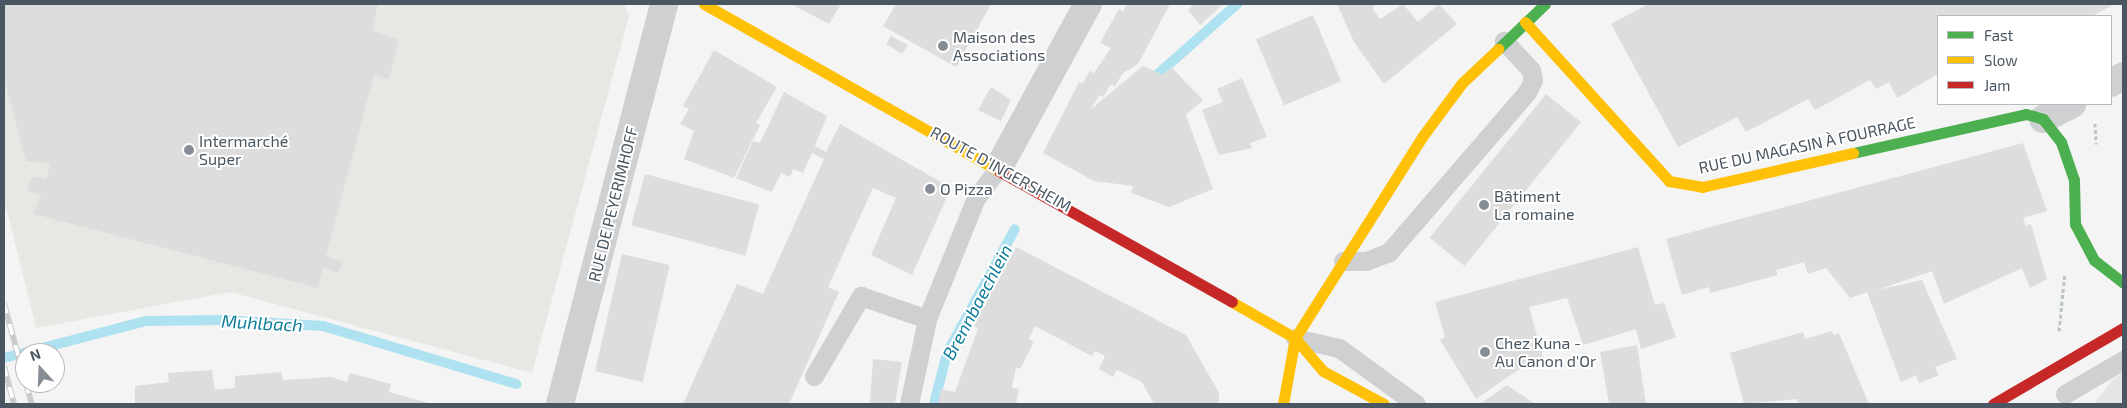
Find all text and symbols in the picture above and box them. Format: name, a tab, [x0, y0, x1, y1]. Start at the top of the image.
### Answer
legend	[1937, 15, 2112, 105]
text: Fast	[1984, 26, 2013, 44]
place label: Maison des Associations	[953, 27, 1045, 65]
marker: Maison des Associations	[937, 40, 949, 52]
text: Slow	[1984, 51, 2018, 69]
text: Jam	[1984, 76, 2010, 94]
street label: RUE DU MAGASIN À FOURRAGE	[1696, 113, 1918, 177]
street label: ROUTE D'INGERSHEIM	[927, 122, 1075, 216]
street label: RUE DE PEYERIMHOFF	[584, 124, 642, 284]
place label: Intermarché Super	[199, 131, 288, 169]
marker: Intermarché Super	[183, 144, 195, 156]
place label: O Pizza	[940, 179, 993, 199]
marker: O Pizza	[924, 183, 936, 195]
place label: Bâtiment La romaine	[1494, 186, 1575, 224]
marker: Bâtiment La romaine	[1478, 199, 1490, 211]
water label: Brennbaechlein	[937, 241, 1017, 363]
water label: Muhlbach	[221, 310, 303, 336]
place label: Chez Kuna - Au Canon d'Or	[1495, 333, 1596, 371]
north arrow	[15, 343, 65, 393]
text: N	[27, 345, 43, 364]
marker: Chez Kuna - Au Canon d'Or	[1479, 346, 1491, 358]

